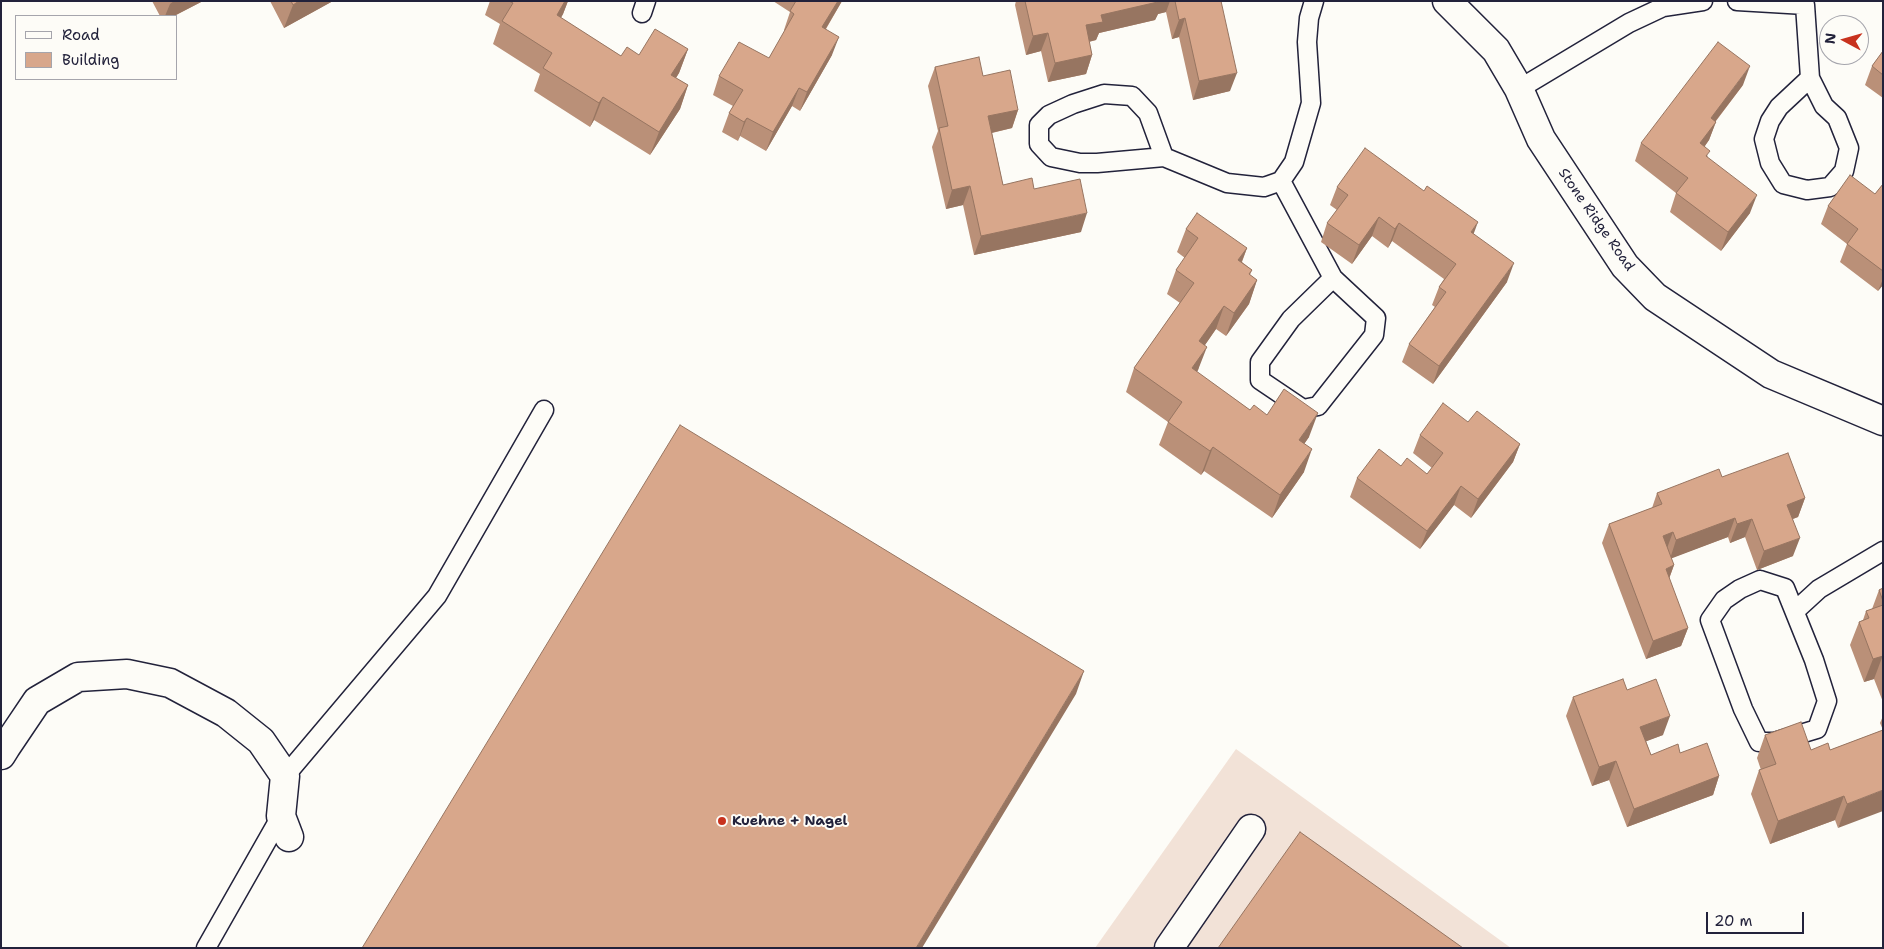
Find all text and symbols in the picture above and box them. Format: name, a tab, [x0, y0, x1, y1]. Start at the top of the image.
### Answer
legend	[15, 15, 178, 80]
north arrow	[1819, 15, 1869, 65]
text: Road	[62, 25, 100, 45]
text: N	[1821, 32, 1840, 45]
text: Building	[62, 50, 119, 70]
street label: Stone Ridge Road	[1554, 165, 1638, 275]
place label: Kuehne + Nagel	[732, 813, 847, 829]
marker: Kuehne + Nagel	[716, 815, 728, 827]
scale bar	[1709, 902, 1806, 934]
text: 20 m	[1714, 911, 1753, 931]

